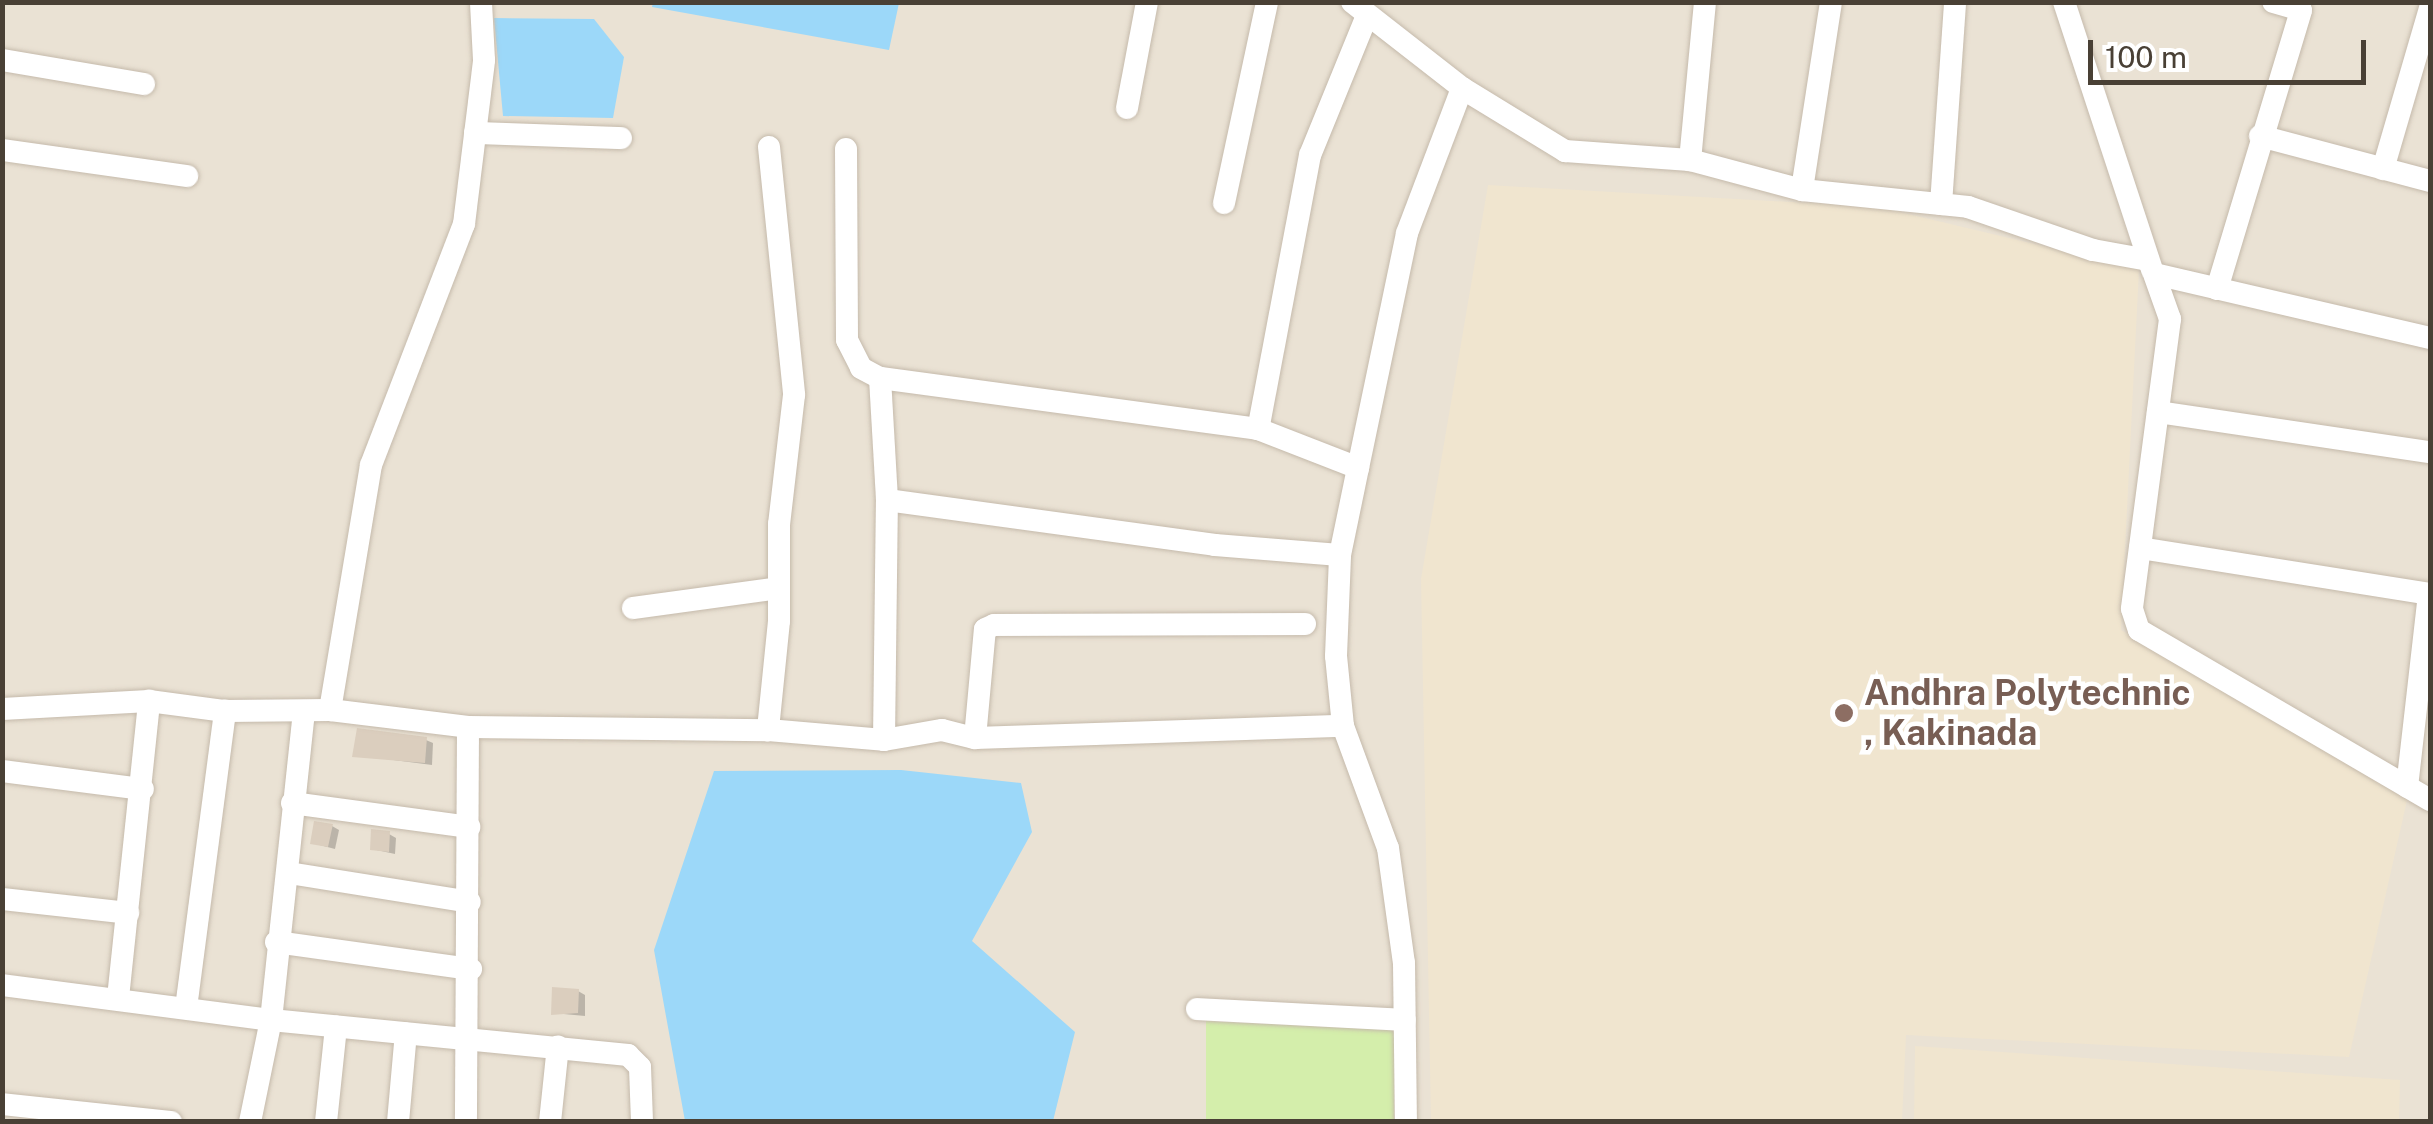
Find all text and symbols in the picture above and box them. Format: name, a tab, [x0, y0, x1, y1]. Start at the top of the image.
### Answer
scale bar	[2093, 20, 2370, 82]
text: 100 m	[2105, 39, 2187, 75]
place label: Andhra Polytechnic , Kakinada	[1864, 672, 2191, 754]
marker: Andhra Polytechnic , Kakinada	[1833, 702, 1855, 724]

